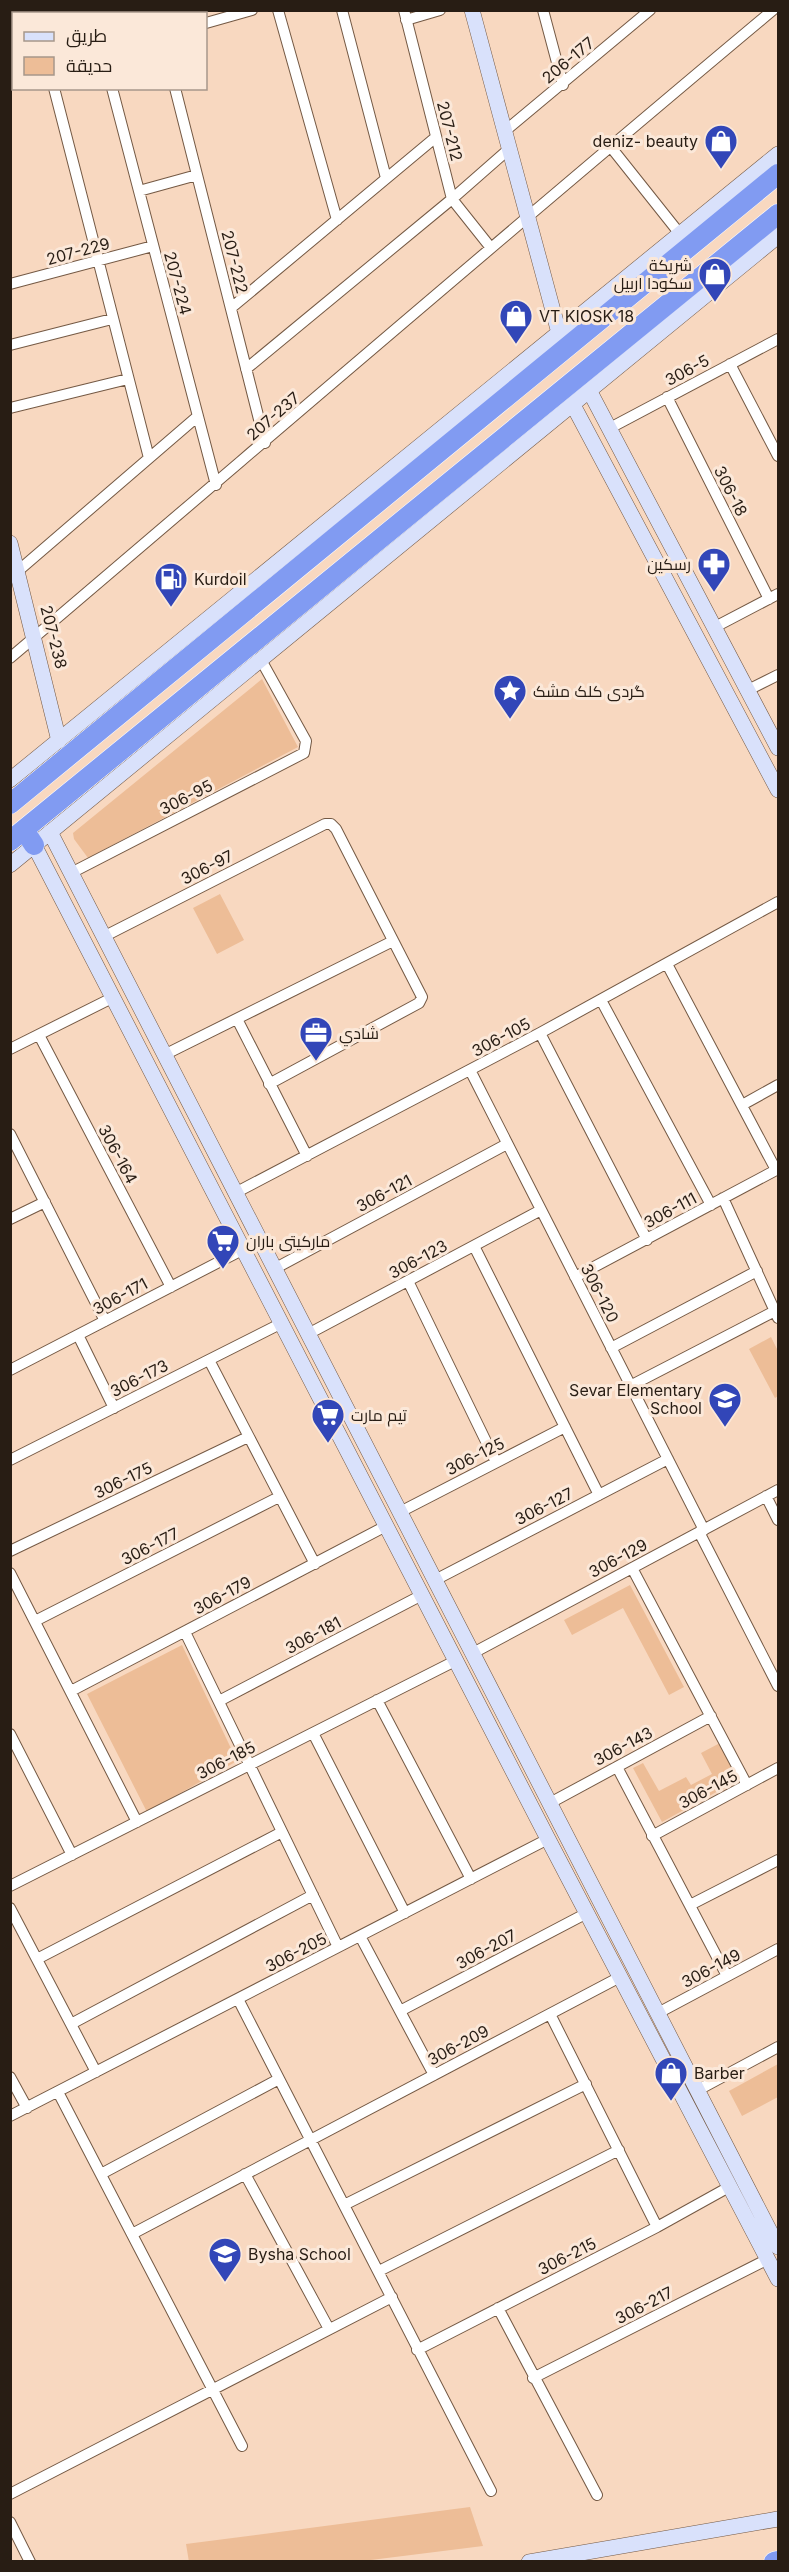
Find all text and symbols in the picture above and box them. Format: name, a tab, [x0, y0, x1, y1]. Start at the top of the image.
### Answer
legend	[12, 12, 207, 90]
text: طريق	[66, 25, 107, 48]
street label: 206-177	[538, 32, 598, 88]
text: حديقة	[66, 55, 112, 76]
street label: 207-212	[433, 99, 467, 163]
shop icon: deniz- beauty	[703, 123, 739, 170]
place label: deniz- beauty	[593, 131, 698, 151]
street label: 207-222	[217, 228, 253, 296]
street label: 207-229	[44, 233, 112, 269]
street label: 207-224	[160, 249, 196, 317]
place label: شريكة سكودا اربيل	[614, 255, 692, 294]
shop icon: شريكة سكودا اربيل	[697, 256, 733, 303]
shop icon: VT KIOSK 18	[498, 298, 534, 345]
place label: VT KIOSK 18	[539, 306, 634, 326]
street label: 306-5	[662, 350, 712, 390]
street label: 207-237	[242, 387, 304, 445]
street label: 306-18	[710, 463, 752, 519]
pharmacy icon: رسکین	[696, 546, 732, 593]
place label: رسکین	[647, 554, 691, 575]
fuel station icon: Kurdoil	[153, 561, 189, 608]
place label: Kurdoil	[194, 569, 247, 589]
street label: 207-238	[36, 603, 72, 671]
place icon: گردی کلک مشک	[492, 673, 528, 720]
place label: گردی کلک مشک	[533, 681, 645, 702]
street label: 306-95	[156, 775, 216, 819]
street label: 306-97	[178, 845, 236, 889]
street label: 306-105	[468, 1013, 534, 1061]
office icon: شادي	[298, 1015, 334, 1062]
place label: شادي	[339, 1023, 379, 1047]
street label: 306-164	[94, 1121, 142, 1187]
street label: 306-121	[353, 1170, 415, 1216]
street label: 306-111	[640, 1188, 700, 1232]
supermarket icon: ماركيتى باران	[205, 1223, 241, 1270]
place label: ماركيتى باران	[246, 1231, 330, 1252]
street label: 306-123	[385, 1235, 451, 1283]
street label: 306-120	[577, 1260, 623, 1326]
street label: 306-171	[89, 1273, 151, 1319]
street label: 306-173	[107, 1355, 171, 1401]
place label: Sevar Elementary School	[569, 1380, 702, 1418]
school or university icon: Sevar Elementary School	[707, 1381, 743, 1428]
supermarket icon: تيم مارت	[310, 1397, 346, 1444]
place label: تيم مارت	[351, 1405, 408, 1427]
street label: 306-125	[442, 1433, 508, 1479]
street label: 306-175	[91, 1457, 155, 1503]
street label: 306-127	[512, 1483, 576, 1529]
street label: 306-177	[118, 1523, 182, 1569]
street label: 306-129	[585, 1534, 651, 1582]
street label: 306-179	[190, 1571, 254, 1619]
street label: 306-181	[282, 1612, 344, 1658]
street label: 306-143	[590, 1722, 656, 1770]
street label: 306-185	[193, 1737, 259, 1783]
street label: 306-145	[675, 1765, 741, 1813]
street label: 306-207	[452, 1925, 520, 1973]
street label: 306-205	[262, 1928, 330, 1976]
street label: 306-149	[678, 1944, 744, 1992]
street label: 306-209	[424, 2021, 492, 2069]
shop icon: Barber	[653, 2055, 689, 2102]
place label: Barber	[694, 2063, 745, 2083]
street label: 306-215	[535, 2233, 599, 2279]
school or university icon: Bysha School	[207, 2236, 243, 2283]
place label: Bysha School	[248, 2244, 351, 2264]
street label: 306-217	[612, 2282, 676, 2328]

